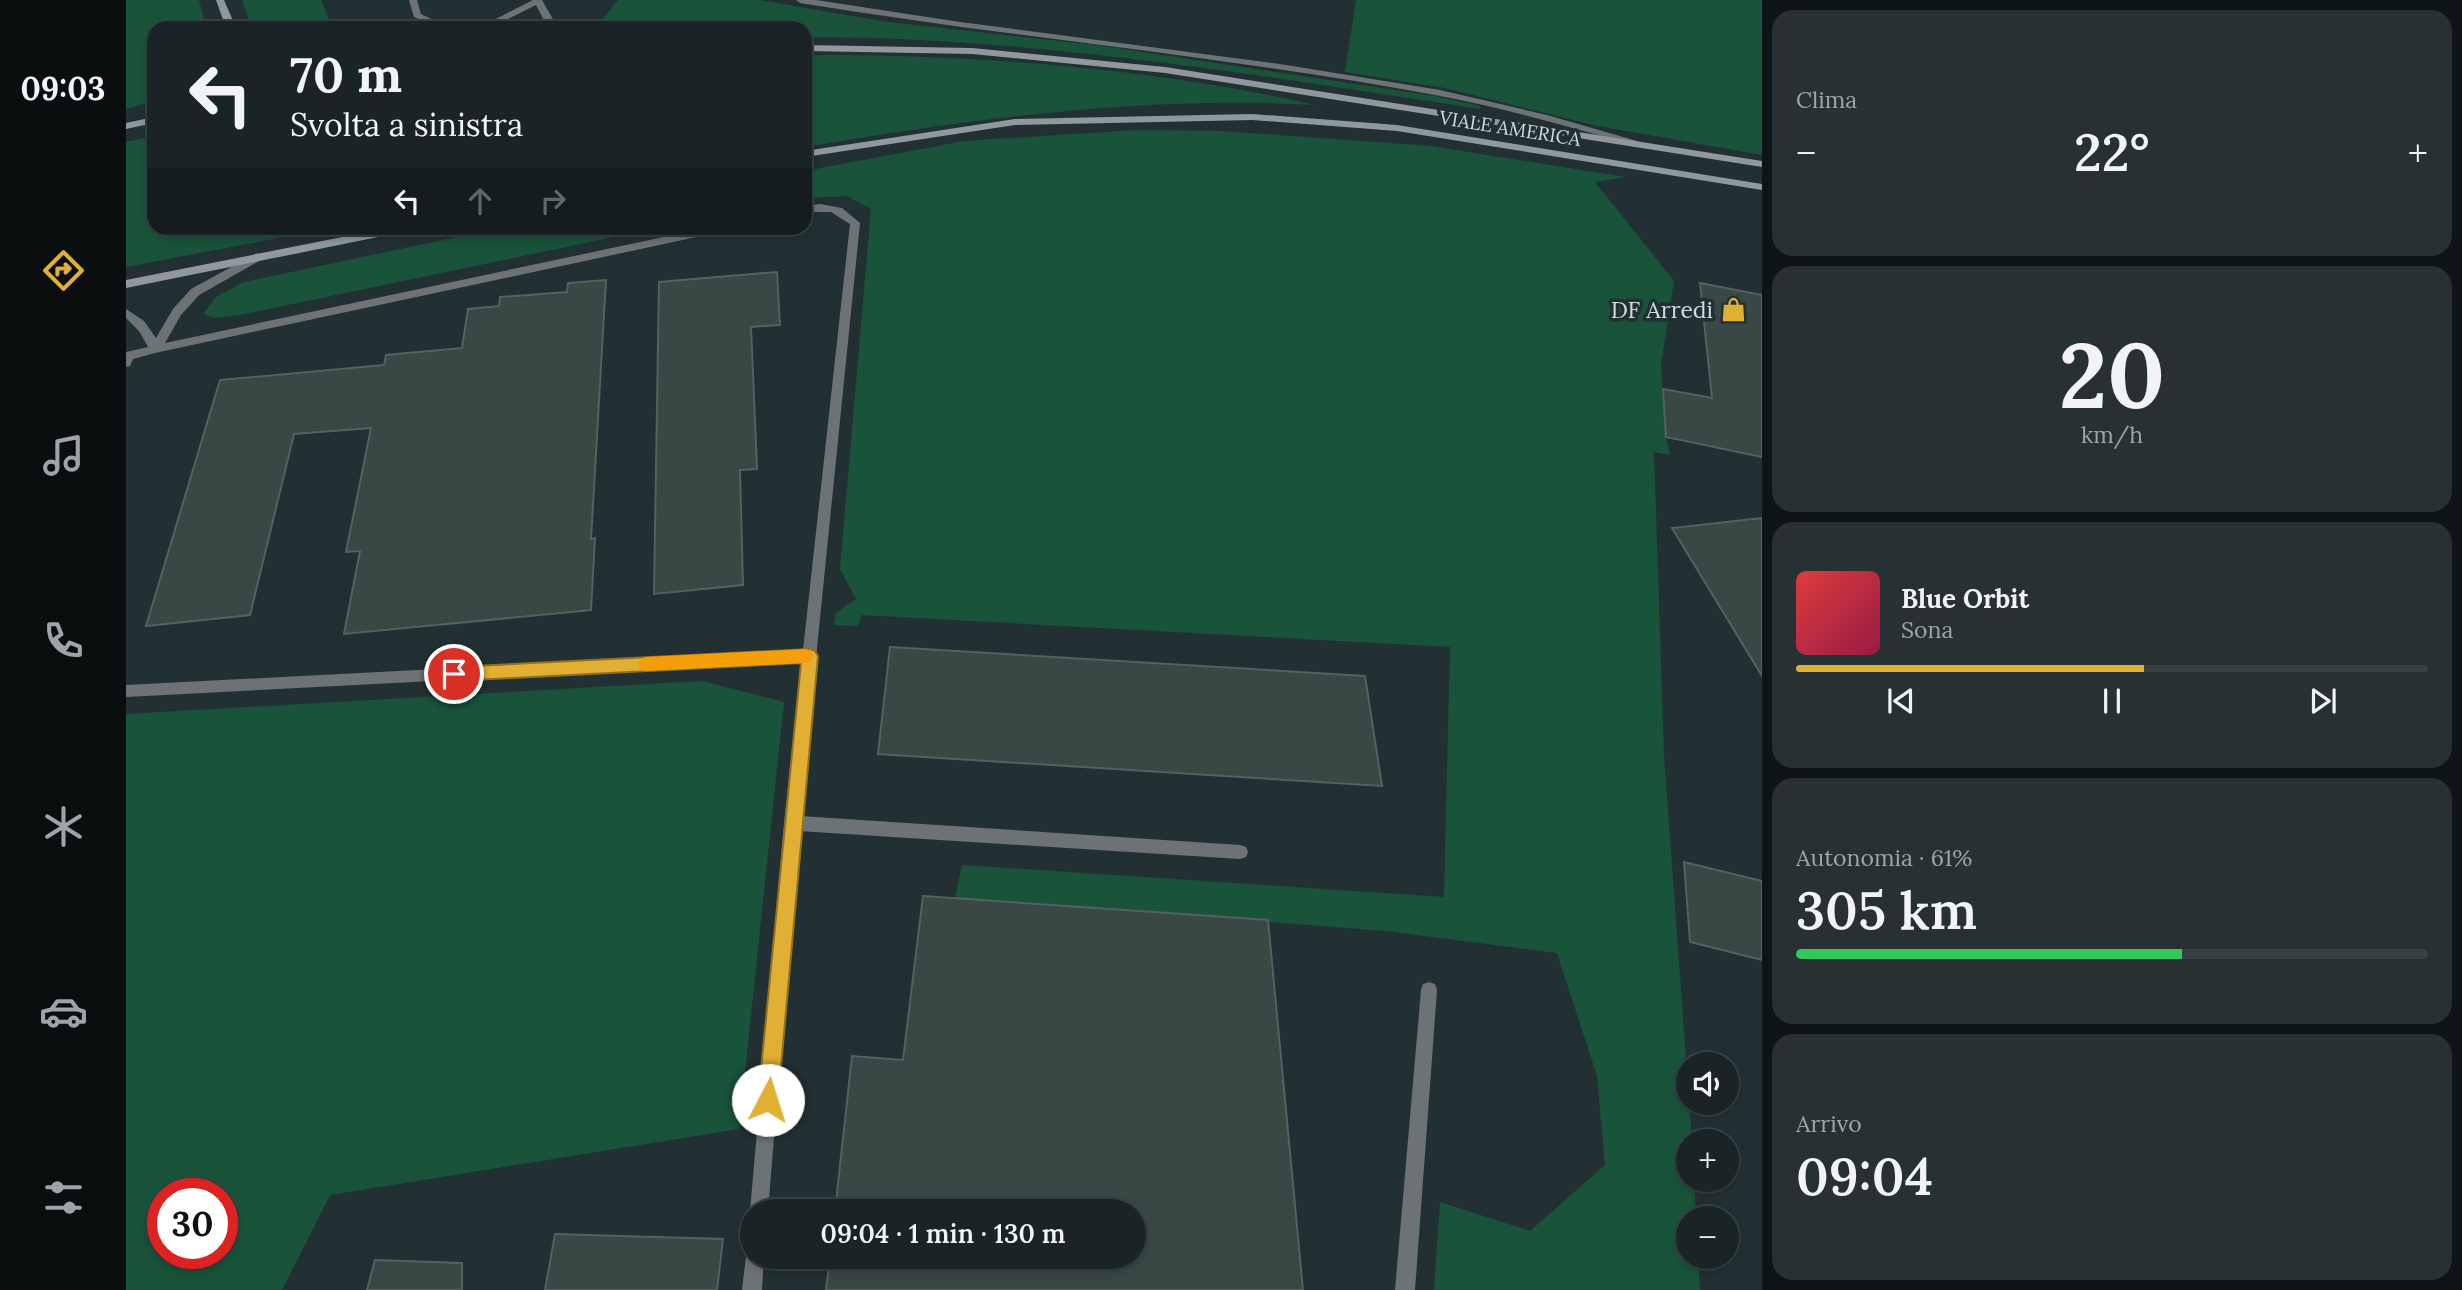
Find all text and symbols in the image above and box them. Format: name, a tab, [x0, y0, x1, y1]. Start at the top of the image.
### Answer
text: 70 m	[290, 43, 402, 105]
icon: left	[175, 49, 266, 140]
text: 09:03	[20, 68, 106, 109]
text: Clima	[1796, 85, 1857, 114]
text: Svolta a sinistra	[290, 104, 523, 145]
street label: VIALE AMERICA	[1437, 105, 1583, 151]
text: 22°	[2074, 119, 2150, 185]
text: −	[1796, 129, 1816, 177]
text: +	[2408, 129, 2428, 177]
icon: left	[388, 182, 426, 220]
icon: ahead	[461, 182, 499, 220]
icon: right	[534, 182, 572, 220]
icon: directions	[39, 246, 88, 295]
place label: DF Arredi	[1611, 295, 1713, 324]
shop icon: DF Arredi	[1719, 296, 1747, 324]
text: 20	[2059, 316, 2165, 433]
text: km/h	[2081, 420, 2143, 449]
icon: music	[39, 431, 88, 480]
text: Blue Orbit	[1901, 582, 2029, 615]
text: Sona	[1901, 615, 1953, 644]
icon: phone	[39, 616, 88, 665]
pin	[424, 644, 484, 704]
icon: arrive	[435, 655, 473, 693]
icon: previous	[1882, 682, 1920, 720]
icon: pause	[2093, 682, 2131, 720]
icon: next	[2304, 682, 2342, 720]
icon: climate	[39, 802, 88, 851]
text: Autonomia · 61%	[1796, 843, 1972, 872]
text: 305 km	[1796, 877, 1977, 943]
icon: car	[39, 987, 88, 1036]
map controls	[1676, 1052, 1739, 1269]
button: sound	[1676, 1052, 1739, 1115]
position arrow	[731, 1063, 805, 1137]
text: Arrivo	[1796, 1109, 1862, 1138]
button: +	[1676, 1129, 1739, 1192]
text: 09:04	[1796, 1143, 1933, 1209]
icon: filters	[39, 1173, 88, 1222]
speed limit sign: 30	[147, 1178, 238, 1269]
button: −	[1676, 1206, 1739, 1269]
text: 09:04 · 1 min · 130 m	[821, 1217, 1065, 1250]

